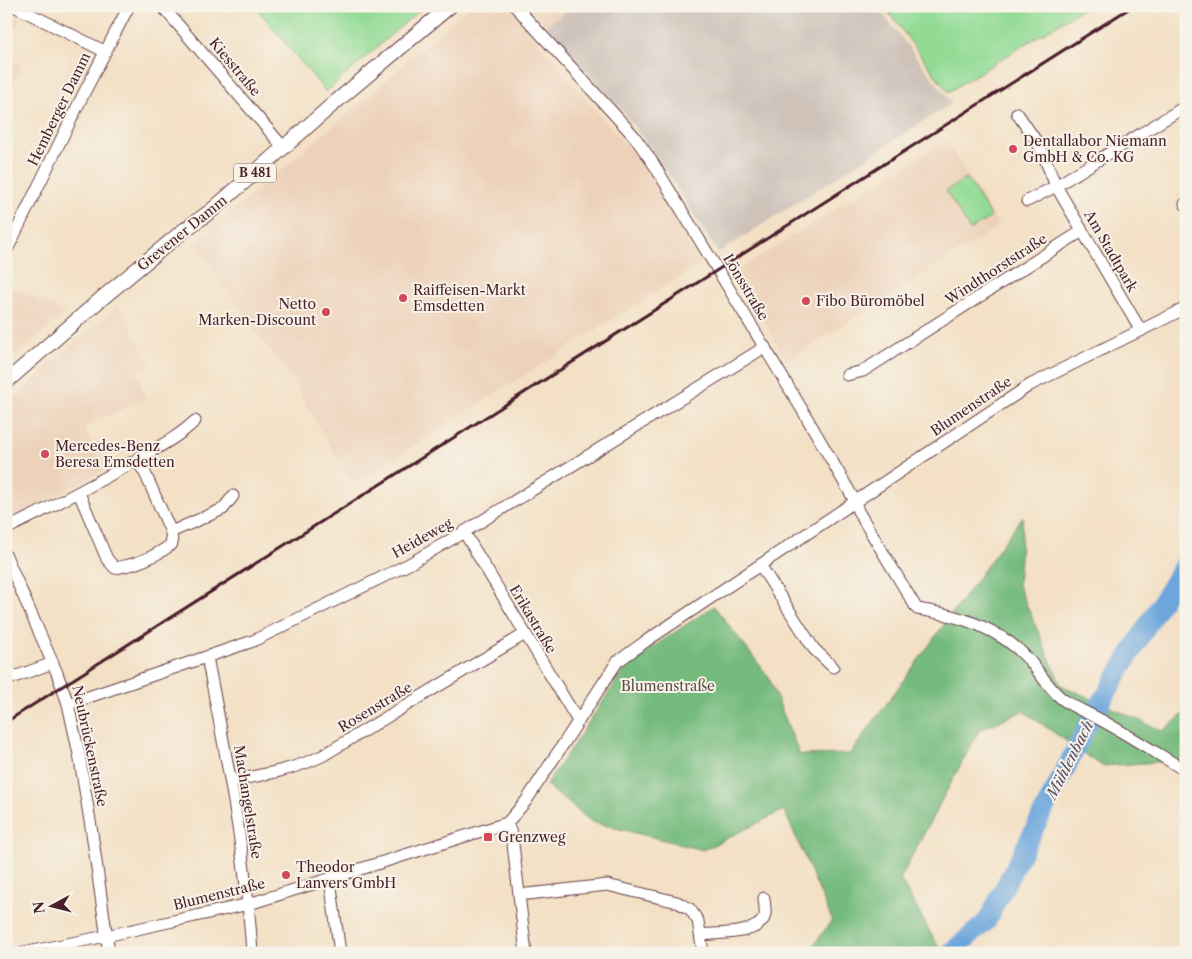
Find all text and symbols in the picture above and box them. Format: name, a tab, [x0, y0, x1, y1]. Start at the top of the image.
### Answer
street label: Kiesstraße	[205, 34, 265, 100]
street label: Hemberger Damm	[24, 49, 94, 169]
place label: Dentallabor Niemann GmbH & Co. KG	[1023, 132, 1167, 166]
marker: Dentallabor Niemann GmbH & Co. KG	[1007, 143, 1019, 155]
road number: B 481	[234, 164, 276, 182]
street label: Grevener Damm	[133, 191, 231, 275]
street label: Am Stadtpark	[1080, 206, 1142, 296]
street label: Windthorststraße	[941, 229, 1050, 309]
street label: Lönsstraße	[719, 250, 773, 324]
place label: Raiffeisen-Markt Emsdetten	[413, 281, 526, 315]
marker: Raiffeisen-Markt Emsdetten	[397, 292, 409, 304]
place label: Fibo Büromöbel	[816, 292, 925, 310]
place label: Netto Marken-Discount	[198, 295, 316, 329]
marker: Fibo Büromöbel	[800, 295, 812, 307]
marker: Netto Marken-Discount	[320, 306, 332, 318]
street label: Blumenstraße	[927, 372, 1015, 440]
place label: Mercedes-Benz Beresa Emsdetten	[55, 437, 175, 471]
marker: Mercedes-Benz Beresa Emsdetten	[39, 448, 51, 460]
street label: Heideweg	[389, 514, 456, 562]
street label: Erikastraße	[506, 581, 561, 657]
park label: Blumenstraße	[621, 677, 715, 695]
street label: Rosenstraße	[335, 678, 415, 736]
street label: Neubrückenstraße	[68, 684, 112, 809]
water label: Mühlenbach	[1041, 717, 1097, 804]
street label: Machangelstraße	[230, 744, 266, 860]
place label: Grenzweg	[498, 828, 566, 846]
marker: Grenzweg	[482, 831, 494, 843]
place label: Theodor Lanvers GmbH	[296, 858, 396, 892]
marker: Theodor Lanvers GmbH	[280, 869, 292, 881]
street label: Blumenstraße	[171, 874, 267, 914]
north arrow	[28, 882, 78, 932]
text: N	[29, 900, 49, 915]

